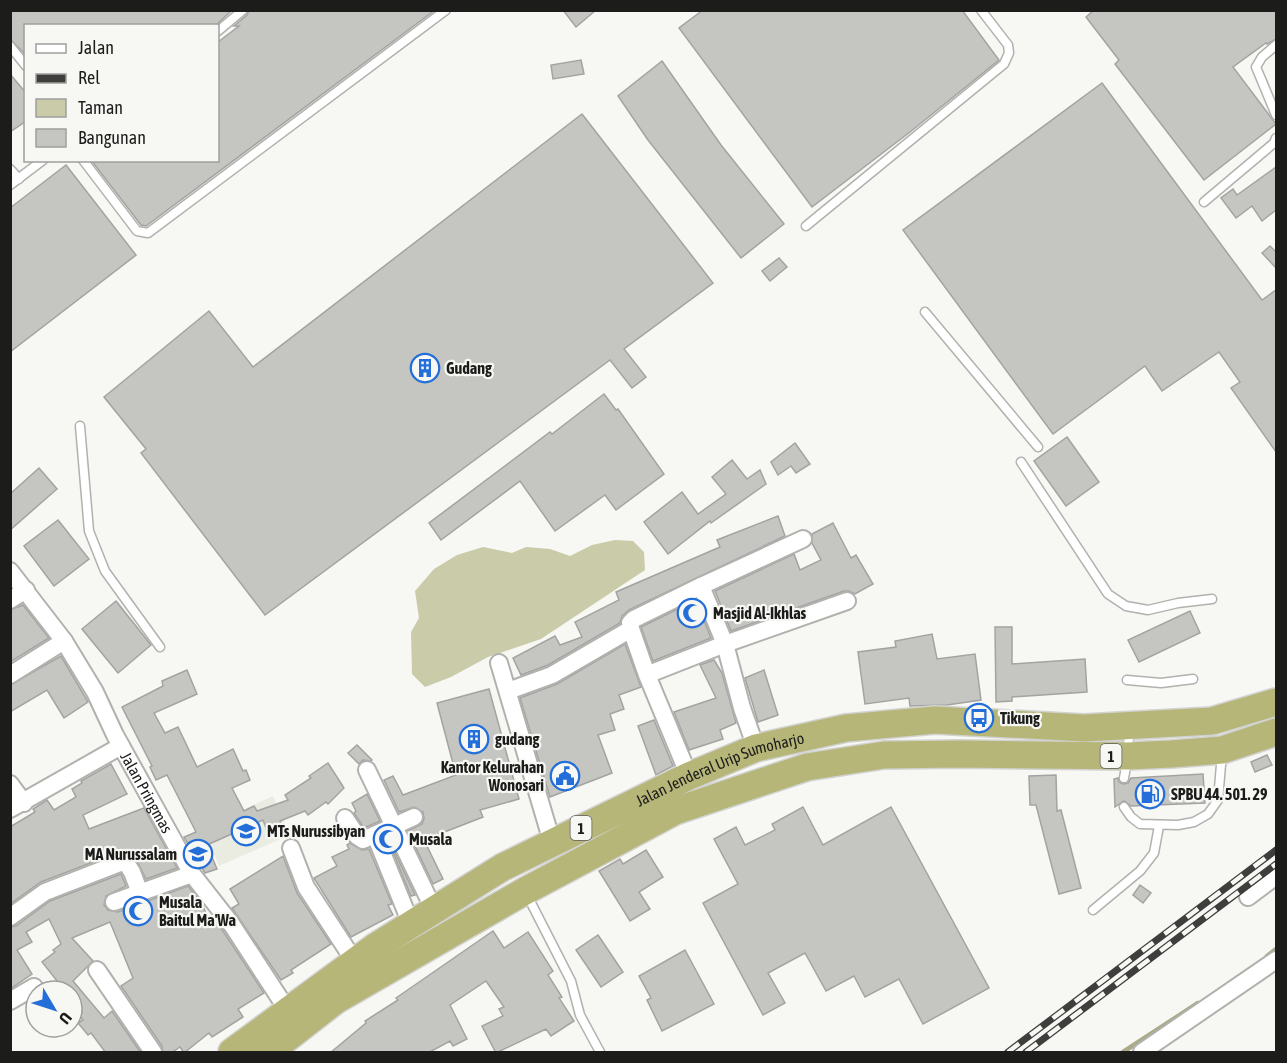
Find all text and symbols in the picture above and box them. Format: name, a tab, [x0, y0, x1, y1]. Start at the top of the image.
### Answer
legend	[24, 24, 219, 162]
text: Jalan	[78, 37, 114, 58]
text: Rel	[78, 67, 100, 88]
text: Taman	[78, 97, 123, 118]
text: Bangunan	[78, 127, 146, 148]
building icon: Gudang	[409, 352, 441, 384]
place label: Gudang	[446, 359, 492, 377]
mosque icon: Masjid Al-Ikhlas	[676, 597, 708, 629]
place label: Masjid Al-Ikhlas	[713, 604, 807, 622]
bus stop icon: Tikung	[963, 702, 995, 734]
place label: Tikung	[1000, 709, 1040, 727]
building icon: gudang	[458, 723, 490, 755]
street label: Jalan Jenderal Urip Sumoharjo	[633, 729, 806, 810]
place label: gudang	[495, 730, 539, 748]
road number: 1	[1100, 744, 1122, 768]
street label: Jalan Pringmas	[117, 749, 177, 836]
place label: Kantor Kelurahan Wonosari	[441, 758, 544, 794]
public building icon: Kantor Kelurahan Wonosari	[549, 760, 581, 792]
fuel station icon: SPBU 44. 501. 29	[1134, 778, 1166, 810]
place label: SPBU 44. 501. 29	[1171, 785, 1268, 803]
school or university icon: MTs Nurussibyan	[230, 815, 262, 847]
road number: 1	[570, 816, 592, 840]
place label: MTs Nurussibyan	[267, 822, 366, 840]
mosque icon: Musala	[372, 823, 404, 855]
place label: Musala	[409, 830, 452, 848]
school or university icon: MA Nurussalam	[182, 838, 214, 870]
place label: MA Nurussalam	[85, 845, 177, 863]
place label: Musala Baitul Ma'Wa	[159, 893, 236, 929]
mosque icon: Musala Baitul Ma'Wa	[122, 895, 154, 927]
north arrow	[24, 979, 84, 1039]
text: U	[56, 1009, 76, 1028]

